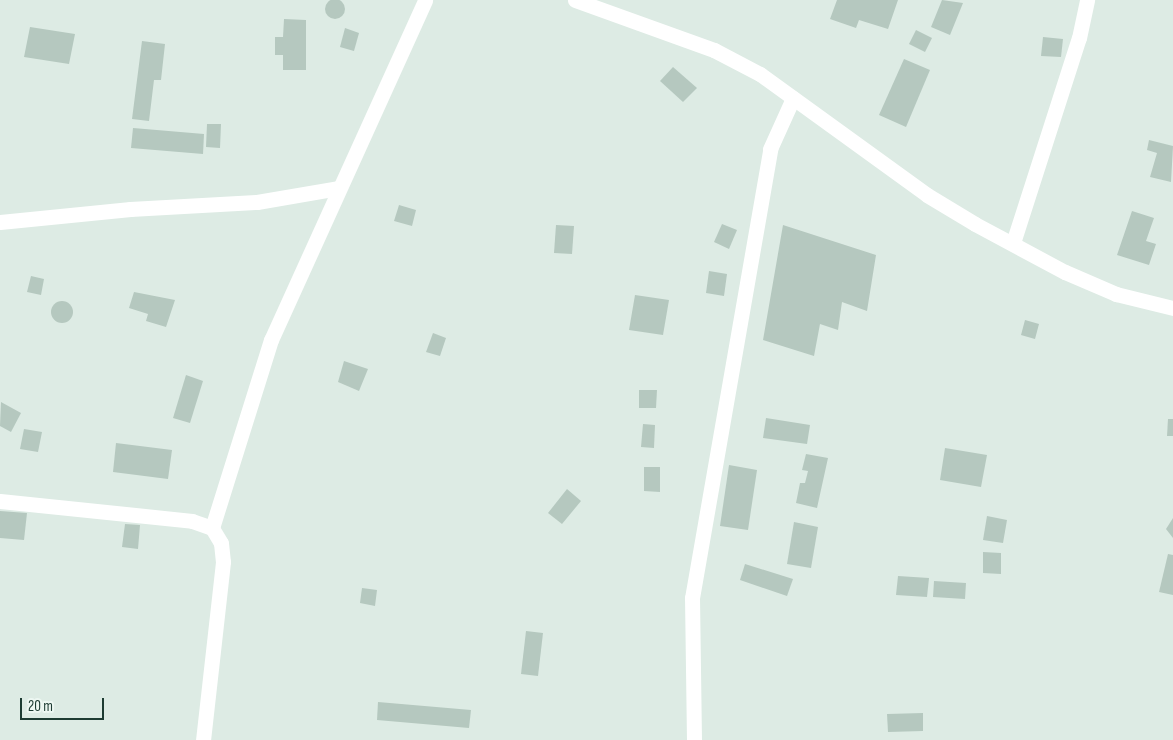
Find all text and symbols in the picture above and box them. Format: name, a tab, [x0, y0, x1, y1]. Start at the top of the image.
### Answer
scale bar	[22, 688, 106, 720]
text: 20 m	[28, 697, 53, 716]

